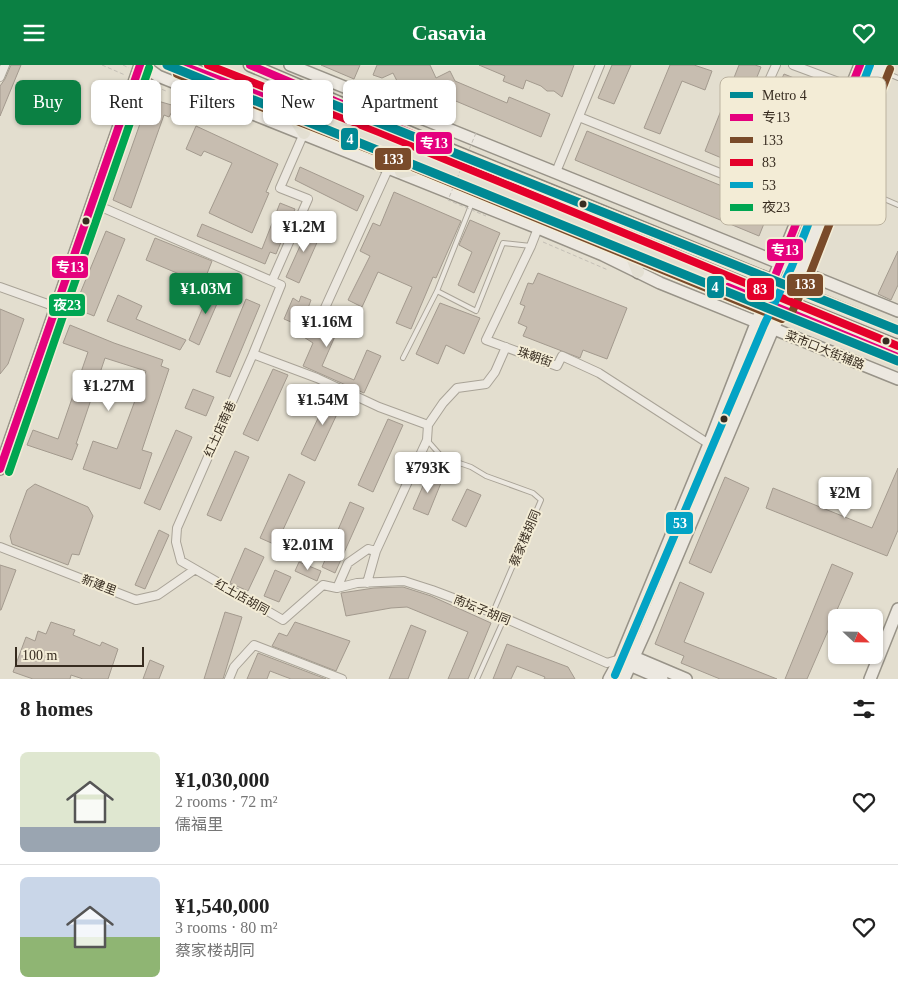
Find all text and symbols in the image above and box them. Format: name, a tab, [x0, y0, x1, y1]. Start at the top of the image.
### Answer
icon: menu	[20, 19, 48, 47]
icon: heart	[850, 19, 878, 47]
text: Casavia	[412, 20, 486, 45]
legend	[720, 77, 886, 225]
chip: Buy	[15, 80, 81, 125]
chip: Rent	[91, 80, 161, 125]
chip: Filters	[171, 80, 253, 125]
chip: New	[263, 80, 333, 125]
chip: Apartment	[343, 80, 456, 125]
text: Metro 4	[762, 88, 807, 103]
text: 专13	[762, 110, 790, 125]
line badge: 4	[340, 127, 359, 151]
line badge: 专13	[415, 131, 453, 155]
text: 4	[347, 132, 354, 147]
text: 133	[762, 133, 783, 148]
text: 专13	[420, 136, 448, 151]
line badge: 133	[374, 147, 412, 171]
text: 133	[383, 152, 404, 167]
text: 83	[762, 155, 776, 170]
text: 53	[762, 178, 776, 193]
unlabelled marker	[578, 199, 588, 209]
text: 夜23	[762, 200, 790, 215]
pin: ¥1.2M	[269, 211, 339, 253]
unlabelled marker	[81, 216, 91, 226]
text: ¥1.2M	[282, 218, 326, 235]
line badge: 专13	[766, 238, 804, 262]
text: 专13	[771, 243, 799, 258]
line badge: 专13	[51, 255, 89, 279]
text: 专13	[56, 260, 84, 275]
pin: ¥1.03M	[165, 273, 247, 315]
line badge: 133	[786, 273, 824, 297]
line badge: 4	[706, 275, 725, 299]
line badge: 83	[746, 277, 775, 301]
text: 133	[795, 277, 816, 292]
text: ¥1.03M	[180, 280, 232, 297]
text: 4	[712, 280, 719, 295]
text: 83	[753, 282, 767, 297]
line badge: 夜23	[48, 293, 86, 317]
text: 夜23	[53, 297, 81, 313]
pin: ¥1.16M	[286, 305, 368, 348]
text: ¥1.16M	[301, 313, 353, 330]
street label: 菜市口大街辅路	[783, 328, 867, 372]
unlabelled marker	[881, 336, 891, 346]
street label: 珠朝街	[516, 345, 554, 369]
pin: ¥1.27M	[68, 369, 150, 412]
text: ¥1.27M	[83, 377, 135, 394]
pin: ¥1.54M	[282, 383, 364, 426]
text: ¥1.54M	[297, 391, 349, 408]
street label: 红土店南巷	[201, 399, 239, 459]
unlabelled marker	[719, 414, 729, 424]
pin: ¥793K	[393, 451, 463, 494]
text: ¥793K	[406, 459, 450, 476]
pin: ¥2M	[821, 477, 869, 519]
text: ¥2M	[829, 484, 861, 501]
street label: 蔡家楼胡同	[507, 508, 543, 568]
line badge: 53	[665, 511, 694, 535]
text: 53	[673, 516, 687, 531]
pin: ¥2.01M	[267, 529, 349, 571]
text: ¥2.01M	[282, 536, 334, 553]
street label: 新建里	[80, 572, 118, 598]
street label: 红土店胡同	[212, 576, 272, 618]
street label: 南坛子胡同	[452, 592, 512, 628]
north arrow	[828, 609, 882, 664]
map controls	[828, 609, 883, 664]
scale bar	[15, 644, 144, 667]
text: 100 m	[22, 648, 57, 663]
icon: filters	[850, 695, 878, 723]
text: 8 homes	[20, 697, 93, 721]
text: ¥1,030,000	[175, 768, 270, 792]
icon: home	[60, 772, 120, 832]
icon: heart	[850, 788, 878, 816]
text: 2 rooms · 72 m²	[175, 793, 278, 810]
text: 儒福里	[175, 816, 223, 833]
text: ¥1,540,000	[175, 894, 270, 918]
icon: home	[60, 897, 120, 957]
icon: heart	[850, 913, 878, 941]
text: 3 rooms · 80 m²	[175, 919, 278, 936]
text: 蔡家楼胡同	[175, 942, 255, 959]

